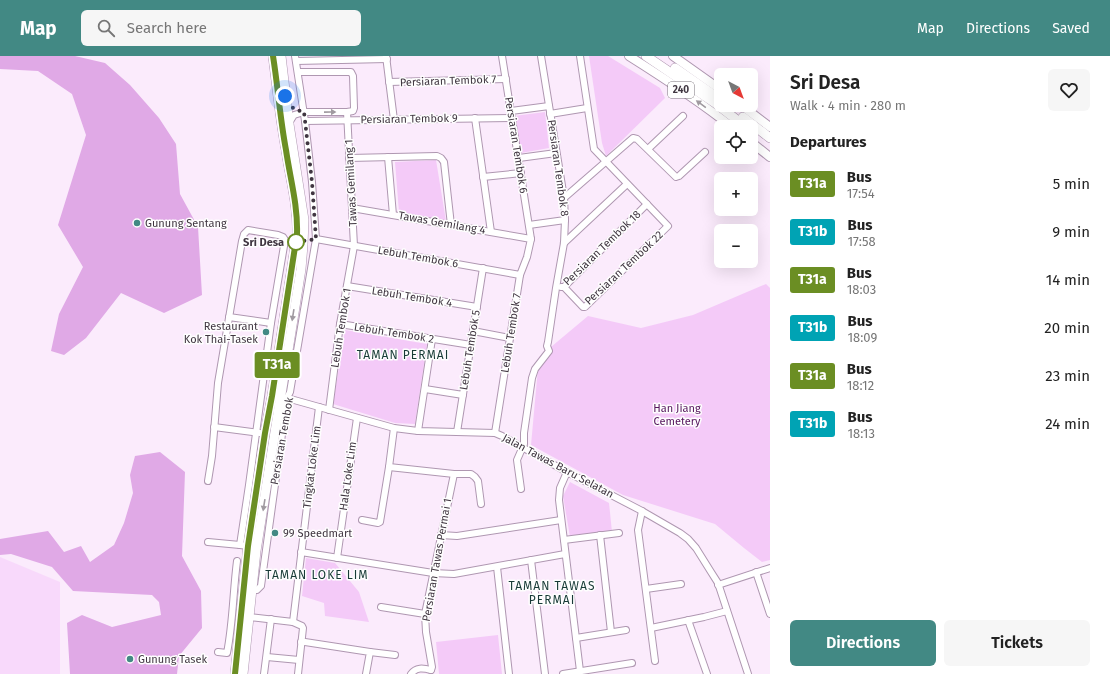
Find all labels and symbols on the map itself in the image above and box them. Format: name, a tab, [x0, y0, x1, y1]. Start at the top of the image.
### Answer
north arrow	[714, 68, 758, 112]
street label: Persiaran Tembok 7	[400, 73, 497, 89]
road number: 240	[668, 82, 694, 98]
your location	[275, 86, 295, 106]
street label: Persiaran Tembok 6	[502, 96, 530, 194]
one-way arrow	[695, 100, 706, 108]
one-way arrow	[324, 109, 337, 115]
street label: Persiaran Tembok 9	[360, 112, 458, 126]
street label: Persiaran Tembok 8	[545, 119, 571, 217]
street label: Tawas Gemilang 1	[342, 139, 360, 227]
street label: Persiaran Tembok 18	[561, 208, 643, 288]
street label: Tawas Gemilang 4	[397, 209, 487, 237]
place label: Gunung Sentang	[145, 217, 227, 230]
marker: Gunung Sentang	[132, 218, 142, 228]
street label: Persiaran Tembok 22	[582, 228, 666, 308]
marker: Sri Desa	[287, 233, 305, 251]
place label: Sri Desa	[243, 236, 284, 249]
street label: Lebuh Tembok 6	[377, 244, 459, 270]
street label: Lebuh Tembok 4	[371, 284, 453, 310]
street label: Lebuh Tembok 1	[328, 287, 354, 369]
street label: Lebuh Tembok 7	[498, 292, 524, 374]
street label: Lebuh Tembok 5	[457, 308, 483, 391]
one-way arrow	[290, 309, 296, 321]
place label: Restaurant Kok Thai-Tasek	[184, 320, 258, 346]
street label: Lebuh Tembok 2	[353, 320, 435, 346]
marker: Restaurant Kok Thai-Tasek	[261, 327, 271, 337]
district label: TAMAN PERMAI	[357, 348, 449, 362]
line badge: T31a	[249, 352, 305, 378]
street label: Persiaran Tembok	[268, 396, 296, 486]
park label: Han Jiang Cemetery	[653, 402, 701, 428]
street label: Tingkat Loke Lim	[300, 425, 324, 509]
street label: Jalan Tawas Baru Selatan	[500, 431, 616, 501]
street label: Hala Loke Lim	[337, 441, 359, 511]
street label: Persiaran Tawas Permai 1	[420, 497, 454, 623]
one-way arrow	[260, 498, 266, 511]
place label: 99 Speedmart	[283, 527, 352, 540]
marker: 99 Speedmart	[270, 528, 280, 538]
district label: TAMAN LOKE LIM	[265, 568, 369, 582]
district label: TAMAN TAWAS PERMAI	[509, 579, 595, 607]
place label: Gunung Tasek	[138, 653, 207, 666]
marker: Gunung Tasek	[125, 654, 135, 664]

